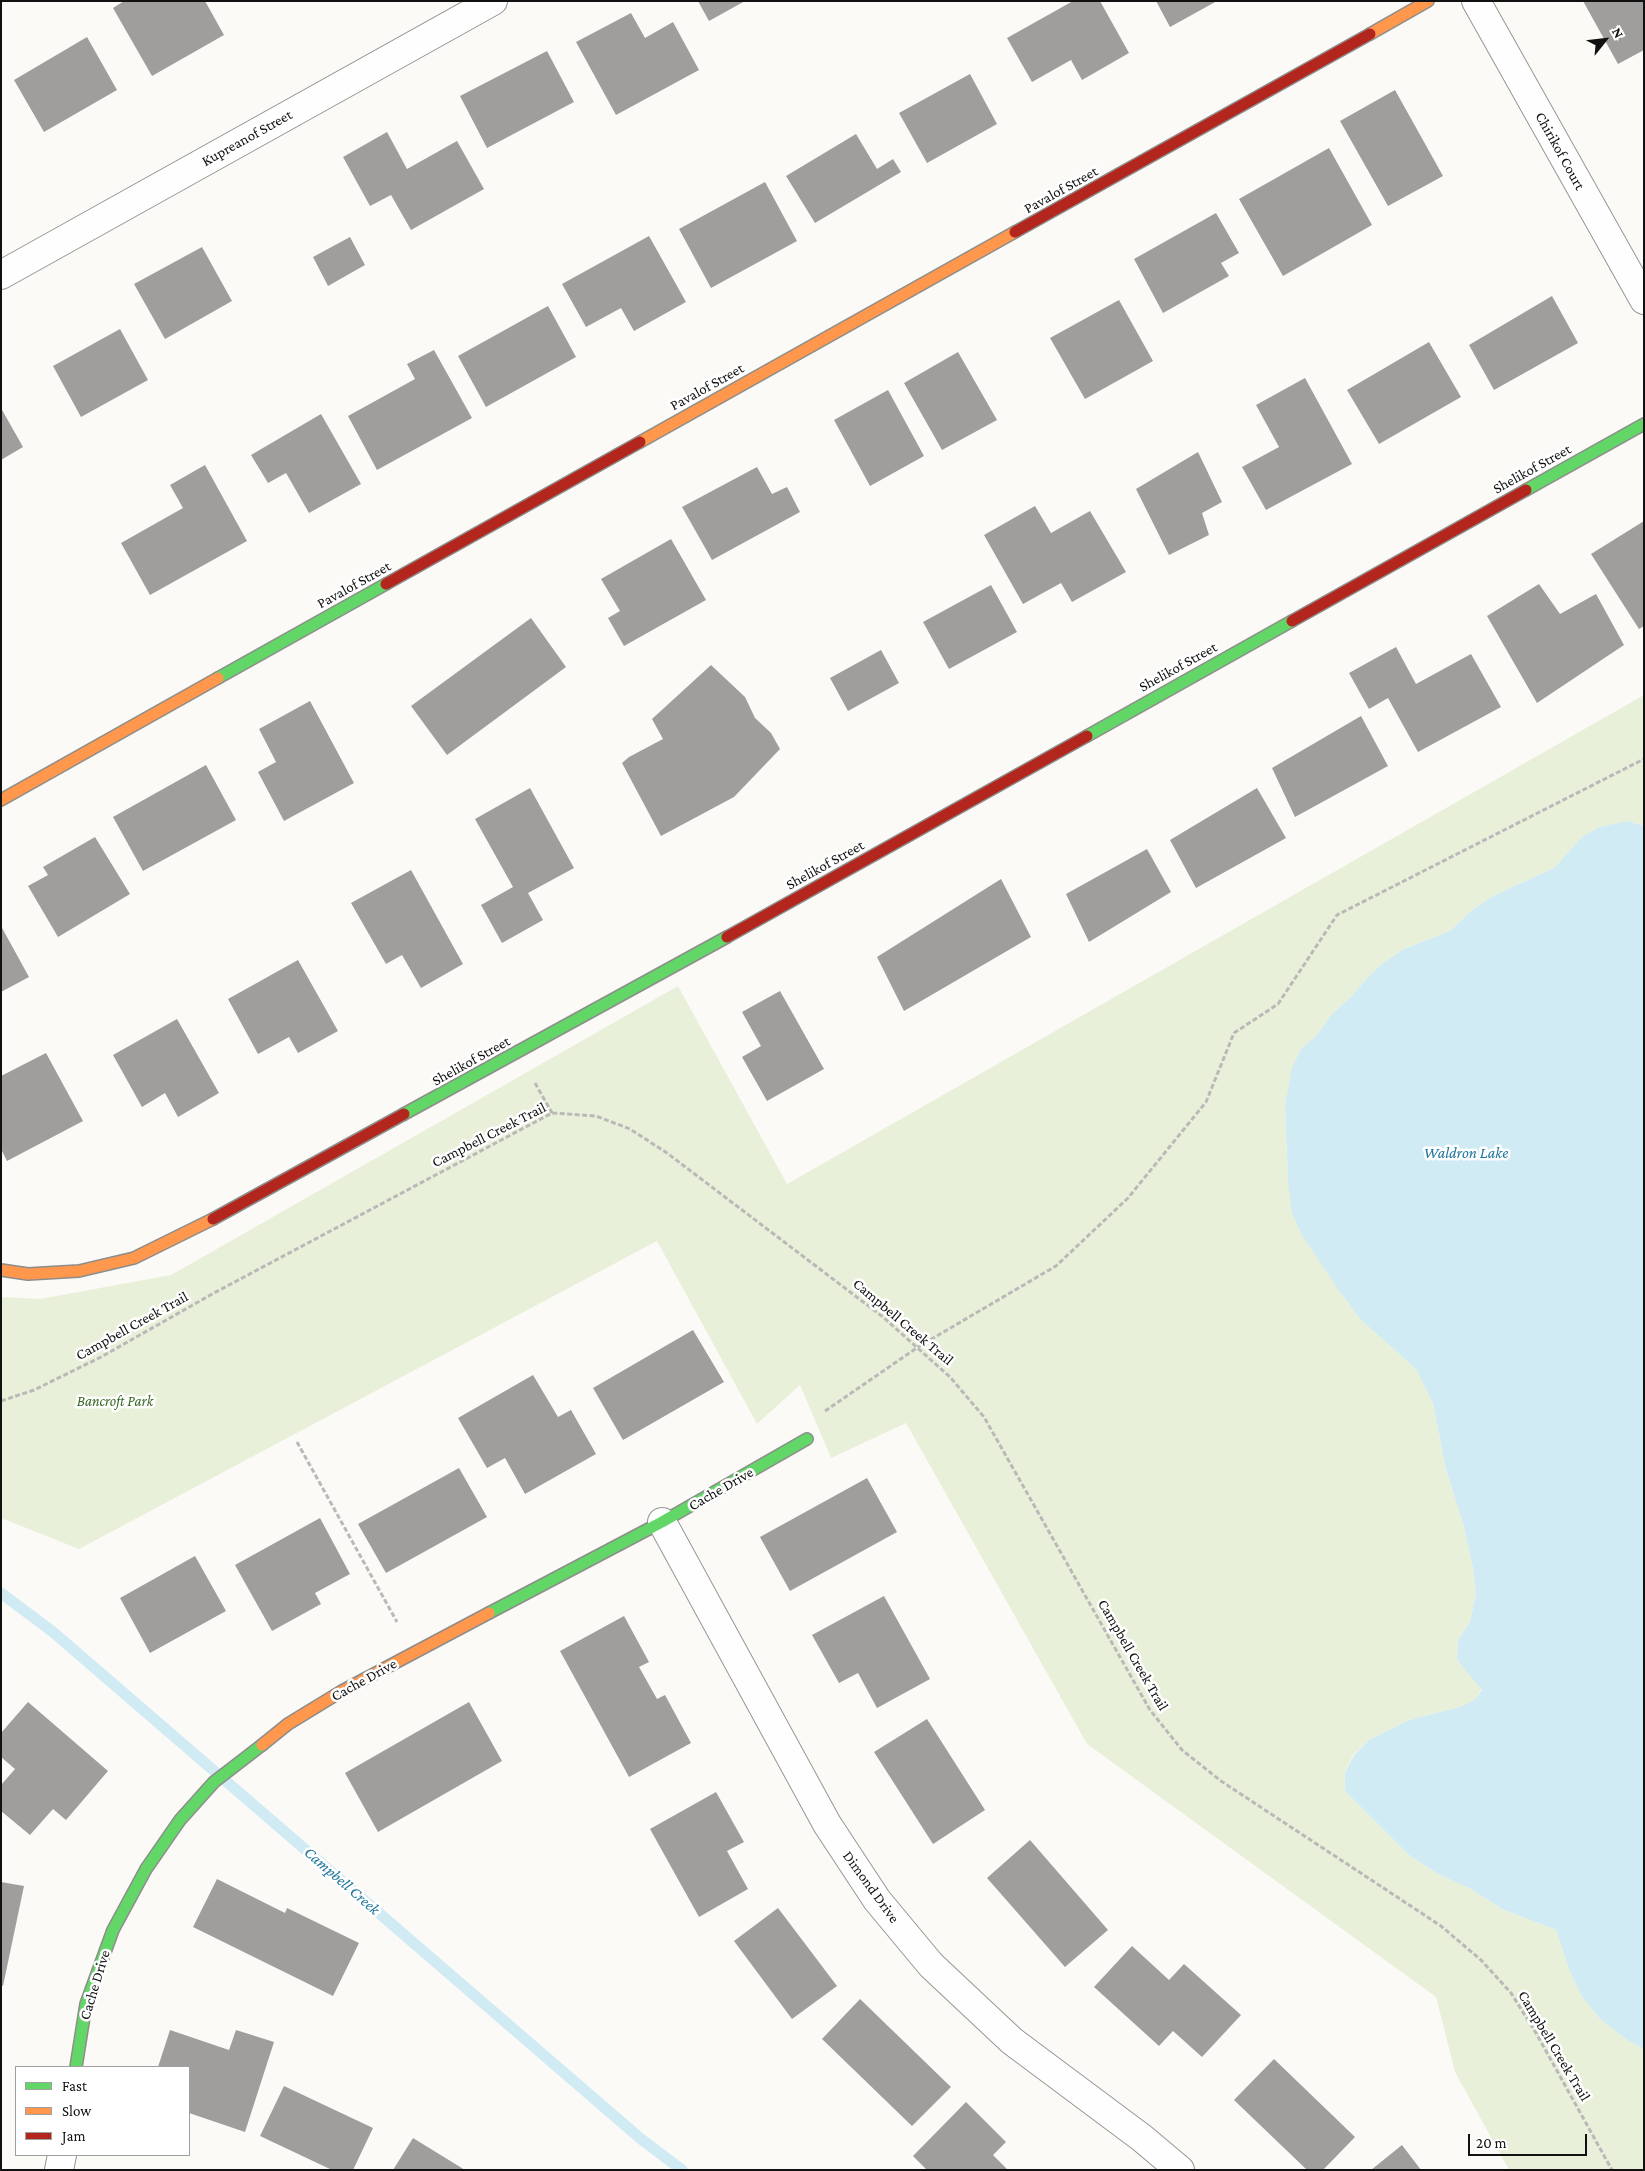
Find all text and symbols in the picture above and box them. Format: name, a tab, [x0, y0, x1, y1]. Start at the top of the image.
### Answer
north arrow	[1580, 15, 1630, 65]
text: N	[1609, 25, 1627, 41]
street label: Kupreanof Street	[199, 106, 295, 170]
street label: Chirikof Court	[1531, 109, 1589, 193]
street label: Pavalof Street	[1021, 162, 1101, 218]
street label: Pavalof Street	[667, 359, 747, 415]
street label: Shelikof Street	[1490, 440, 1574, 498]
street label: Pavalof Street	[314, 557, 394, 613]
street label: Shelikof Street	[1136, 638, 1220, 696]
street label: Shelikof Street	[783, 836, 867, 894]
street label: Shelikof Street	[429, 1032, 513, 1090]
street label: Campbell Creek Trail	[429, 1098, 549, 1172]
water label: Waldron Lake	[1424, 1143, 1508, 1163]
street label: Campbell Creek Trail	[849, 1275, 957, 1369]
street label: Campbell Creek Trail	[73, 1288, 191, 1364]
park label: Bancroft Park	[77, 1392, 153, 1410]
street label: Cache Drive	[685, 1463, 757, 1515]
street label: Campbell Creek Trail	[1094, 1596, 1172, 1714]
street label: Cache Drive	[328, 1655, 400, 1705]
water label: Campbell Creek	[300, 1843, 384, 1919]
street label: Dimond Drive	[839, 1847, 903, 1927]
street label: Cache Drive	[76, 1948, 114, 2022]
street label: Campbell Creek Trail	[1514, 1988, 1594, 2104]
legend	[15, 2066, 190, 2156]
text: Fast	[62, 2078, 87, 2094]
text: Slow	[62, 2103, 91, 2119]
scale bar	[1470, 2124, 1589, 2156]
text: Jam	[62, 2128, 85, 2144]
text: 20 m	[1476, 2135, 1507, 2151]

